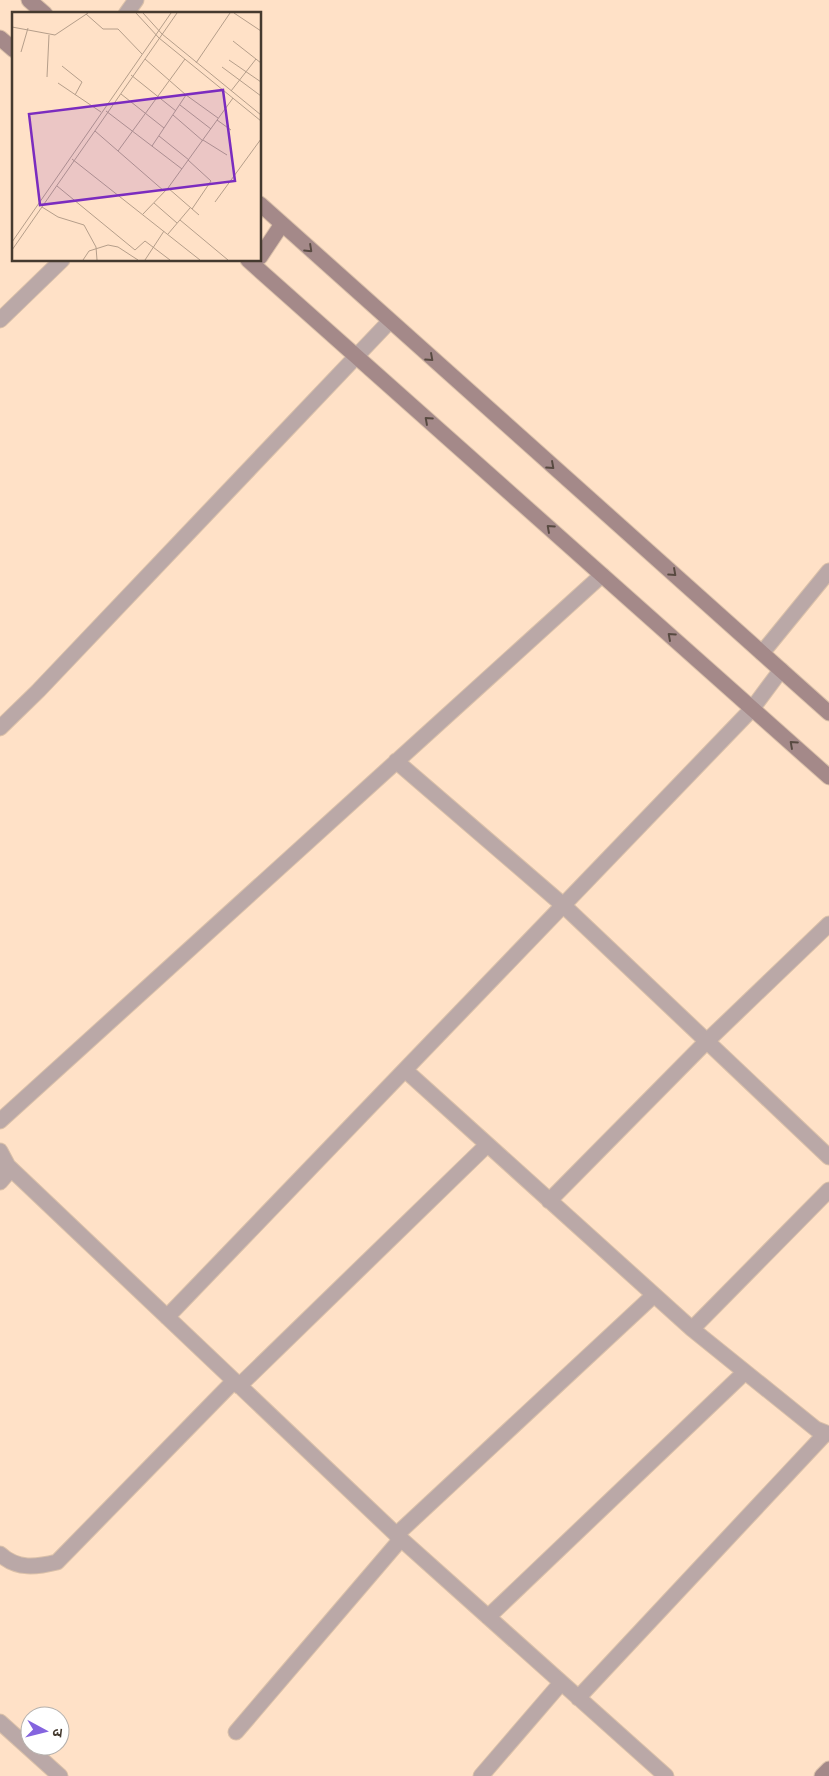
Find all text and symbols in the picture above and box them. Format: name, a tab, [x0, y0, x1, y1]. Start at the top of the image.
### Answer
inset map	[12, 12, 261, 261]
one-way arrow	[304, 243, 313, 252]
one-way arrow	[424, 352, 433, 361]
one-way arrow	[425, 417, 434, 426]
one-way arrow	[546, 460, 555, 469]
one-way arrow	[546, 525, 555, 534]
one-way arrow	[667, 568, 676, 577]
one-way arrow	[668, 633, 677, 642]
one-way arrow	[789, 741, 798, 750]
north arrow	[20, 1706, 70, 1756]
text: उ	[48, 1727, 66, 1738]

